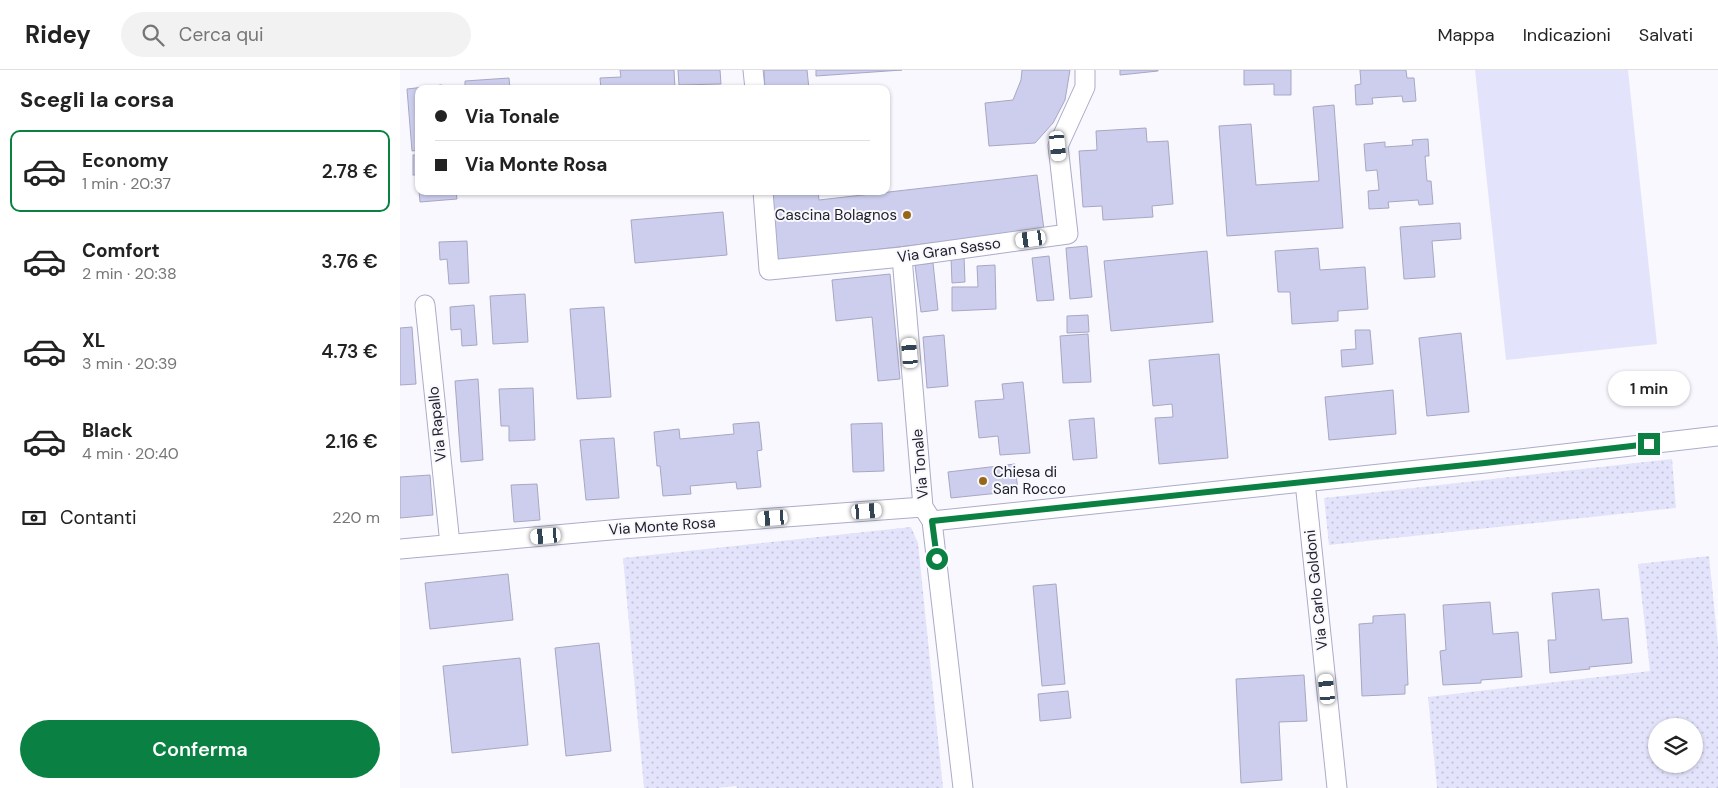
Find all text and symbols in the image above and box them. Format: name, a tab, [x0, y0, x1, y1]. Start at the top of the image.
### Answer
search box	[121, 12, 471, 57]
text: Ridey	[25, 19, 91, 50]
icon: search	[139, 21, 167, 49]
text: Cerca qui	[179, 22, 264, 47]
text: Mappa	[1437, 23, 1495, 47]
text: Indicazioni	[1523, 23, 1611, 47]
text: Salvati	[1639, 23, 1693, 47]
text: Scegli la corsa	[20, 85, 174, 114]
text: Via Tonale	[465, 104, 560, 129]
car	[1048, 130, 1067, 162]
text: Economy	[82, 148, 169, 173]
icon: car	[22, 149, 67, 194]
text: Via Monte Rosa	[465, 152, 608, 177]
text: 2.78 €	[322, 159, 378, 184]
text: 1 min · 20:37	[82, 173, 171, 194]
place label: Cascina Bolagnos	[775, 205, 897, 225]
marker: Cascina Bolagnos	[901, 209, 913, 221]
car	[1015, 229, 1046, 249]
street label: Via Gran Sasso	[896, 233, 1002, 267]
text: Comfort	[82, 238, 160, 263]
icon: car	[22, 239, 67, 284]
text: 3.76 €	[321, 249, 378, 274]
text: 2 min · 20:38	[82, 263, 177, 284]
text: XL	[82, 328, 105, 353]
icon: car	[22, 329, 67, 374]
car	[901, 337, 918, 369]
text: 4.73 €	[321, 339, 378, 364]
text: 3 min · 20:39	[82, 353, 177, 374]
callout: 1 min	[1608, 372, 1690, 406]
text: 1 min	[1630, 378, 1668, 399]
street label: Via Rapallo	[423, 385, 451, 463]
text: Black	[82, 418, 133, 443]
icon: car	[22, 419, 67, 464]
street label: Via Tonale	[907, 428, 933, 500]
text: 2.16 €	[325, 429, 378, 454]
route end	[1638, 433, 1660, 455]
text: 4 min · 20:40	[82, 443, 179, 464]
place label: Chiesa di San Rocco	[993, 462, 1066, 499]
marker: Chiesa di San Rocco	[977, 475, 989, 487]
car	[851, 502, 882, 520]
icon: cash	[20, 504, 48, 532]
text: Contanti	[60, 505, 137, 530]
text: 220 m	[332, 507, 380, 528]
car	[757, 509, 788, 527]
street label: Via Monte Rosa	[608, 512, 716, 540]
car	[530, 527, 561, 545]
street label: Via Carlo Goldoni	[1300, 529, 1332, 651]
route start	[926, 548, 948, 570]
car	[1317, 673, 1336, 705]
map controls	[1648, 718, 1703, 773]
button: layers	[1648, 718, 1703, 773]
button: Conferma	[20, 720, 380, 778]

